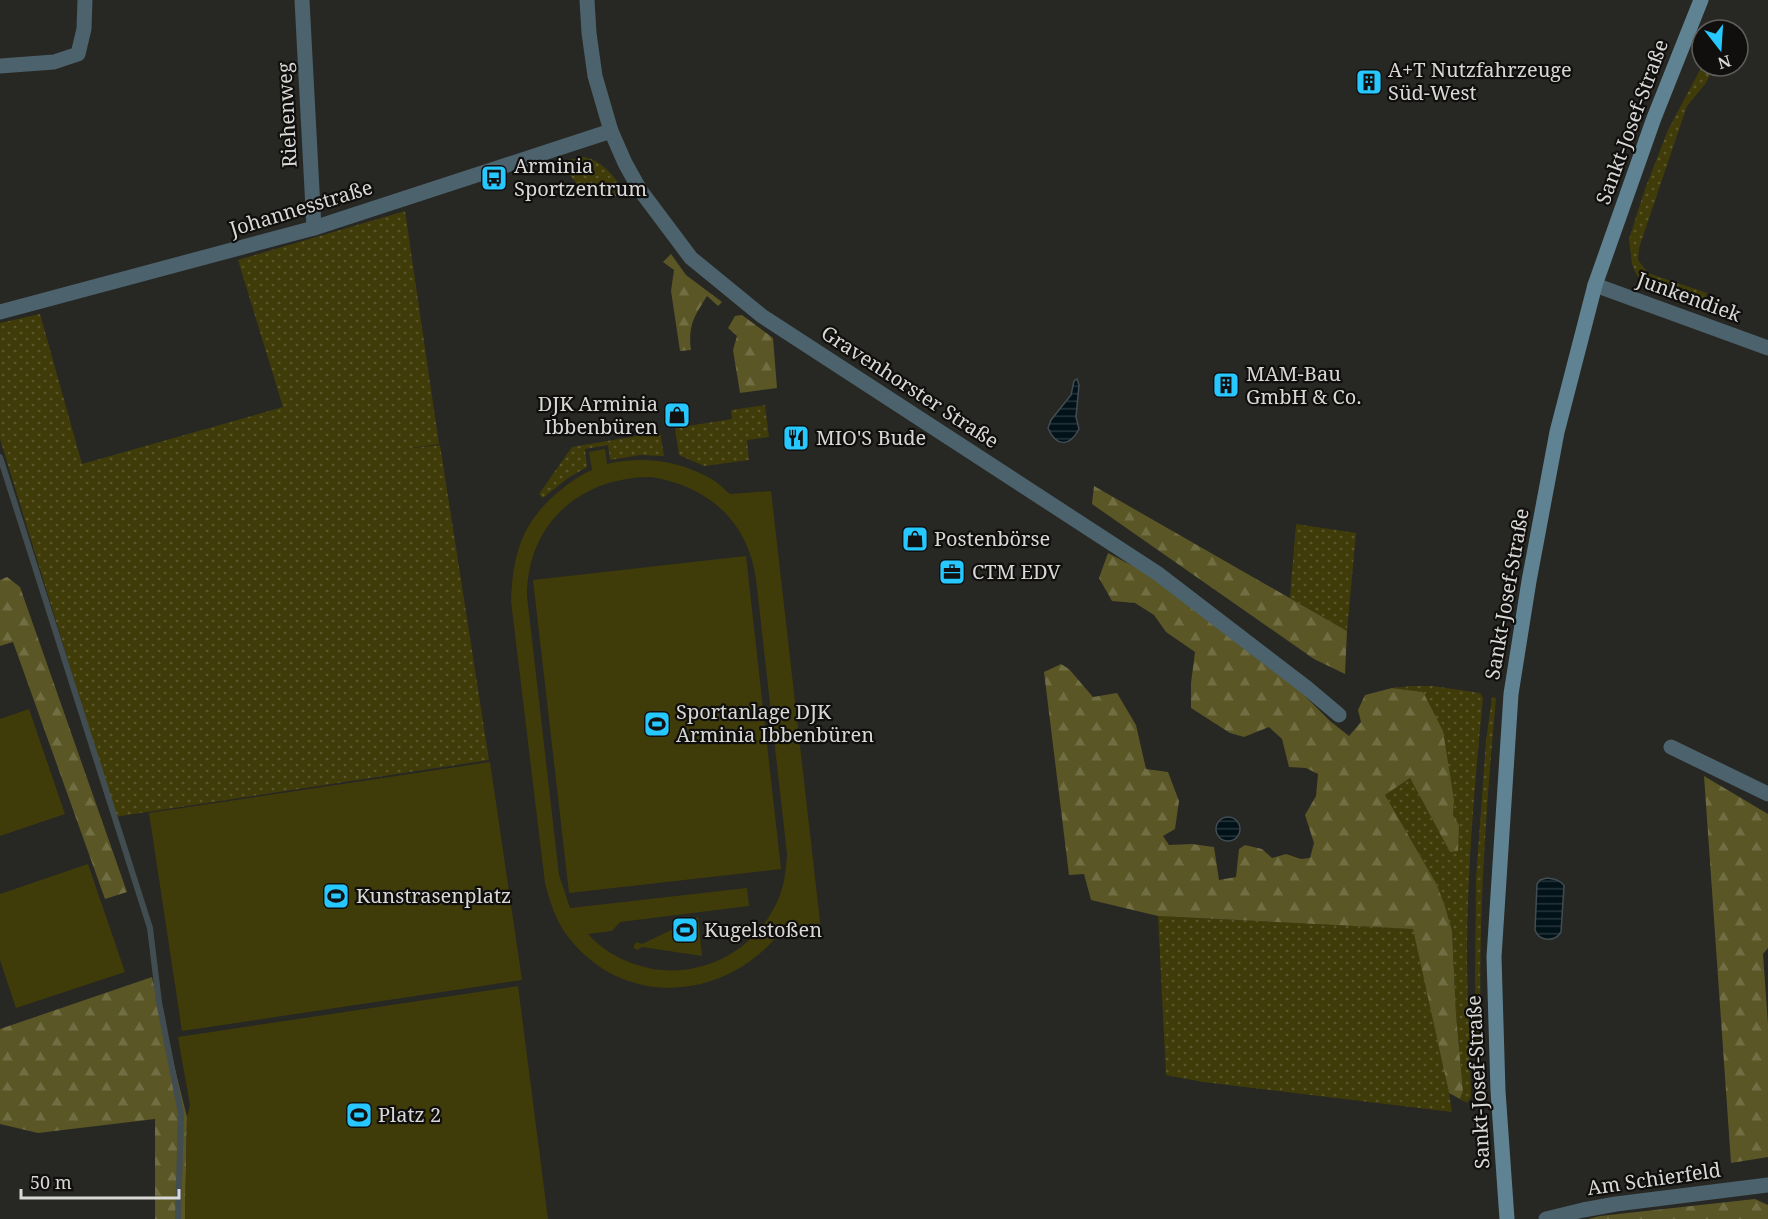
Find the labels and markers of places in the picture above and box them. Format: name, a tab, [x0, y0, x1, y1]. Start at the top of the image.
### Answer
place label: A+T Nutzfahrzeuge Süd-West	[1388, 56, 1572, 106]
building icon: A+T Nutzfahrzeuge Süd-West	[1354, 67, 1384, 97]
place label: Arminia Sportzentrum	[514, 152, 647, 202]
bus stop icon: Arminia Sportzentrum	[479, 163, 509, 193]
place label: MAM-Bau GmbH & Co.	[1246, 360, 1361, 410]
building icon: MAM-Bau GmbH & Co.	[1211, 370, 1241, 400]
place label: DJK Arminia Ibbenbüren	[538, 390, 658, 440]
shop icon: DJK Arminia Ibbenbüren	[662, 400, 692, 430]
restaurant icon: MIO'S Bude	[781, 423, 811, 453]
place label: MIO'S Bude	[816, 424, 926, 451]
shop icon: Postenbörse	[900, 524, 930, 554]
place label: Postenbörse	[934, 525, 1050, 552]
office icon: CTM EDV	[937, 557, 967, 587]
place label: CTM EDV	[972, 558, 1061, 585]
place label: Sportanlage DJK Arminia Ibbenbüren	[676, 698, 874, 748]
sports icon: Sportanlage DJK Arminia Ibbenbüren	[642, 709, 672, 739]
sports icon: Kunstrasenplatz	[321, 881, 351, 911]
place label: Kunstrasenplatz	[356, 882, 511, 909]
sports icon: Kugelstoßen	[670, 915, 700, 945]
place label: Kugelstoßen	[704, 916, 822, 943]
sports icon: Platz 2	[344, 1100, 374, 1130]
place label: Platz 2	[378, 1101, 441, 1128]

